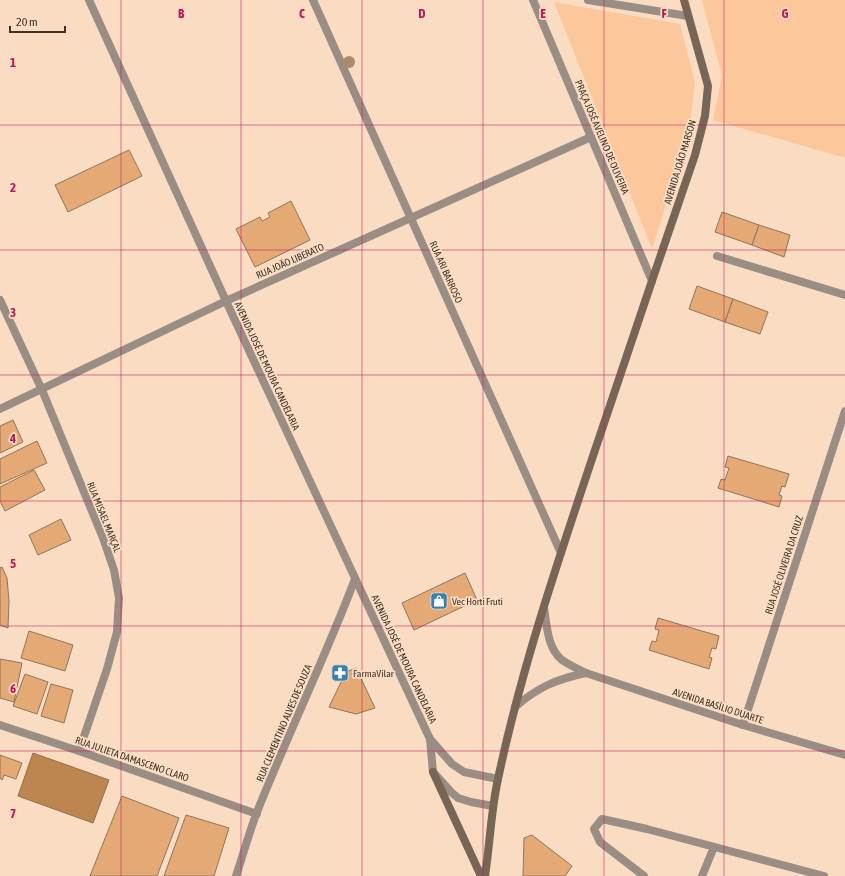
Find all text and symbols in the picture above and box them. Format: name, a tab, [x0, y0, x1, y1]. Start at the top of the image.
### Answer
text: B	[178, 6, 185, 21]
text: C	[299, 6, 305, 21]
text: D	[418, 6, 426, 21]
text: E	[540, 6, 546, 21]
text: F	[661, 6, 667, 21]
text: G	[782, 6, 789, 21]
scale bar	[10, 8, 65, 34]
text: 20 m	[16, 15, 38, 29]
text: 1	[10, 55, 16, 70]
street label: PRAÇA JOSÉ AVELINO DE OLIVEIRA	[573, 78, 631, 196]
street label: AVENIDA JOÃO MARSON	[662, 118, 698, 206]
text: 2	[10, 180, 16, 195]
street label: RUA ARI BARROSO	[427, 239, 465, 305]
street label: RUA JOÃO LIBERATO	[254, 241, 326, 281]
street label: AVENIDA JOSÉ DE MOURA CANDELARIA	[232, 300, 302, 432]
text: 3	[10, 305, 16, 320]
text: 4	[9, 431, 16, 446]
street label: RUA MISAEL MARÇAL	[85, 480, 123, 554]
street label: RUA JOSÉ OLIVEIRA DA CRUZ	[763, 514, 805, 616]
text: 5	[10, 556, 16, 571]
shop icon: Vec Horti Fruti	[429, 591, 449, 611]
street label: AVENIDA JOSÉ DE MOURA CANDELARIA	[369, 593, 439, 725]
place label: Vec Horti Fruti	[452, 596, 503, 607]
street label: RUA CLEMENTINO ALVES DE SOUZA	[254, 663, 314, 783]
pharmacy icon: FarmaVilar	[330, 663, 350, 683]
place label: FarmaVilar	[353, 668, 395, 679]
text: 6	[10, 681, 16, 696]
street label: AVENIDA BASÍLIO DUARTE	[671, 686, 765, 726]
street label: RUA JULIETA DAMASCENO CLARO	[74, 734, 190, 784]
text: 7	[10, 806, 16, 821]

